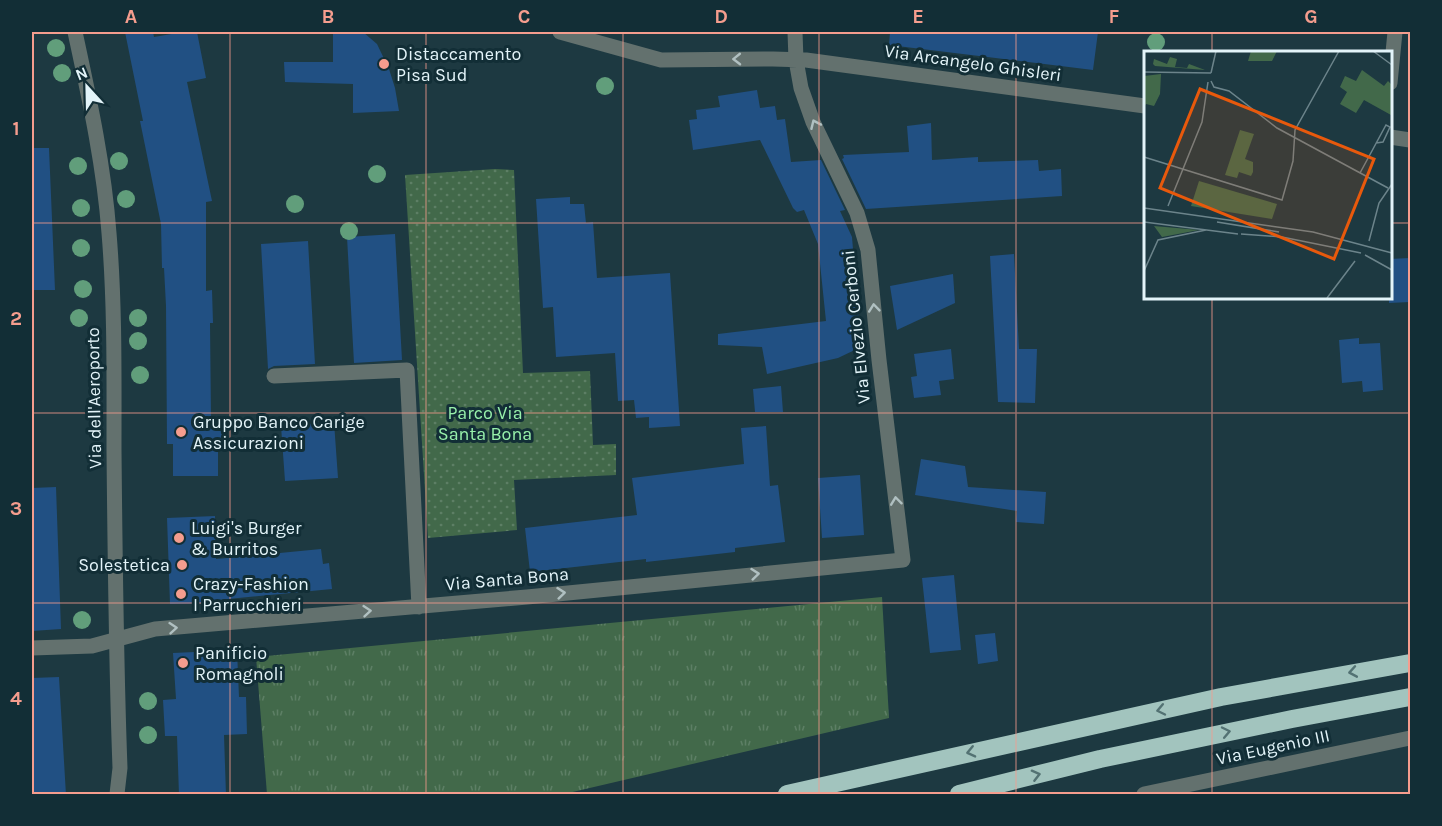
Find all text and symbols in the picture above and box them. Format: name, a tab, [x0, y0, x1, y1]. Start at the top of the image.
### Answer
text: A	[125, 5, 138, 28]
text: B	[322, 5, 334, 28]
text: C	[518, 5, 530, 28]
text: D	[714, 5, 728, 28]
text: E	[912, 5, 924, 28]
text: F	[1109, 5, 1120, 28]
text: G	[1304, 5, 1318, 28]
street label: Via Arcangelo Ghisleri	[883, 40, 1063, 86]
place label: Distaccamento Pisa Sud	[396, 43, 521, 86]
inset map	[1144, 51, 1391, 298]
one-way arrow	[733, 53, 742, 65]
north arrow	[57, 57, 117, 117]
marker: Distaccamento Pisa Sud	[377, 57, 391, 71]
text: N	[73, 63, 90, 85]
text: 1	[12, 117, 20, 140]
one-way arrow	[810, 120, 822, 131]
street label: Via Elvezio Cerboni	[837, 249, 875, 405]
one-way arrow	[868, 303, 881, 312]
text: 2	[10, 307, 22, 330]
street label: Via dell'Aeroporto	[82, 327, 106, 469]
park label: Parco Via Santa Bona	[438, 402, 532, 445]
place label: Gruppo Banco Carige Assicurazioni	[193, 411, 365, 454]
marker: Gruppo Banco Carige Assicurazioni	[174, 425, 188, 439]
text: 3	[10, 497, 22, 520]
one-way arrow	[890, 497, 903, 506]
place label: Luigi's Burger & Burritos	[191, 517, 302, 560]
marker: Luigi's Burger & Burritos	[172, 531, 186, 545]
place label: Solestetica	[78, 554, 170, 576]
marker: Solestetica	[175, 558, 189, 572]
street label: Via Santa Bona	[444, 563, 570, 595]
one-way arrow	[751, 568, 760, 581]
place label: Crazy-Fashion I Parrucchieri	[193, 573, 309, 616]
marker: Crazy-Fashion I Parrucchieri	[174, 587, 188, 601]
one-way arrow	[557, 587, 566, 600]
one-way arrow	[362, 605, 372, 618]
one-way arrow	[168, 622, 177, 635]
place label: Panificio Romagnoli	[195, 642, 284, 685]
marker: Panificio Romagnoli	[176, 656, 190, 670]
one-way arrow	[1348, 665, 1358, 678]
text: 4	[10, 687, 22, 710]
one-way arrow	[1157, 703, 1167, 716]
street label: Via Eugenio III	[1214, 724, 1332, 770]
one-way arrow	[1221, 726, 1231, 739]
one-way arrow	[966, 745, 976, 758]
one-way arrow	[1031, 769, 1041, 782]

